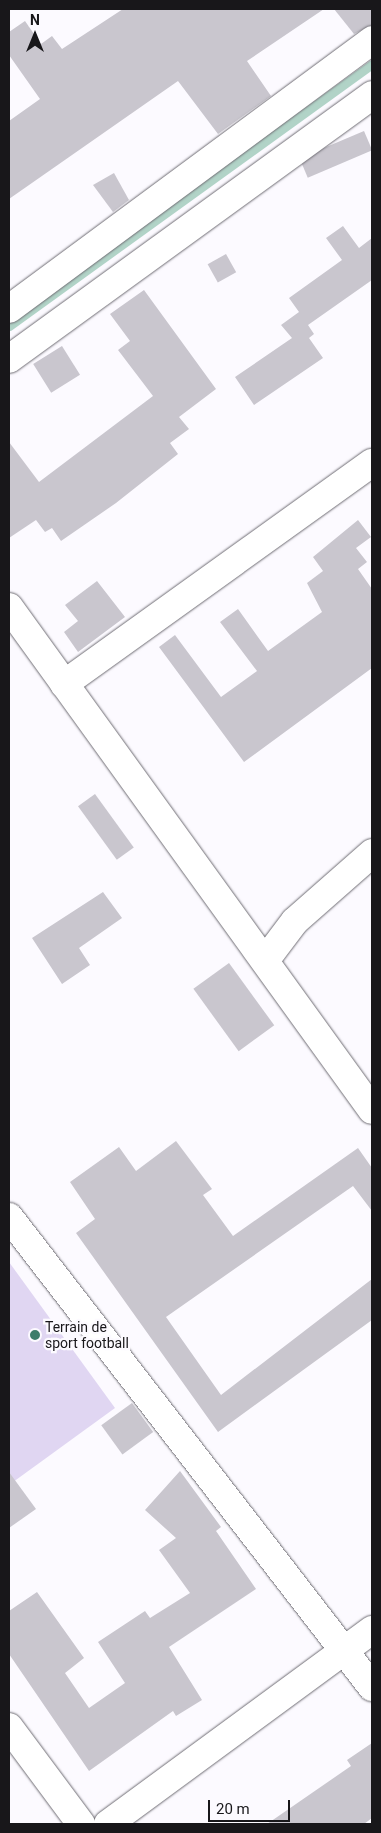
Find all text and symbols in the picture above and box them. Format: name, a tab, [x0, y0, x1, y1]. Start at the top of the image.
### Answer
north arrow	[10, 10, 60, 60]
text: N	[30, 12, 40, 28]
place label: Terrain de sport football	[45, 1319, 129, 1351]
marker: Terrain de sport football	[29, 1329, 41, 1341]
scale bar	[211, 1790, 294, 1822]
text: 20 m	[216, 1800, 250, 1818]

